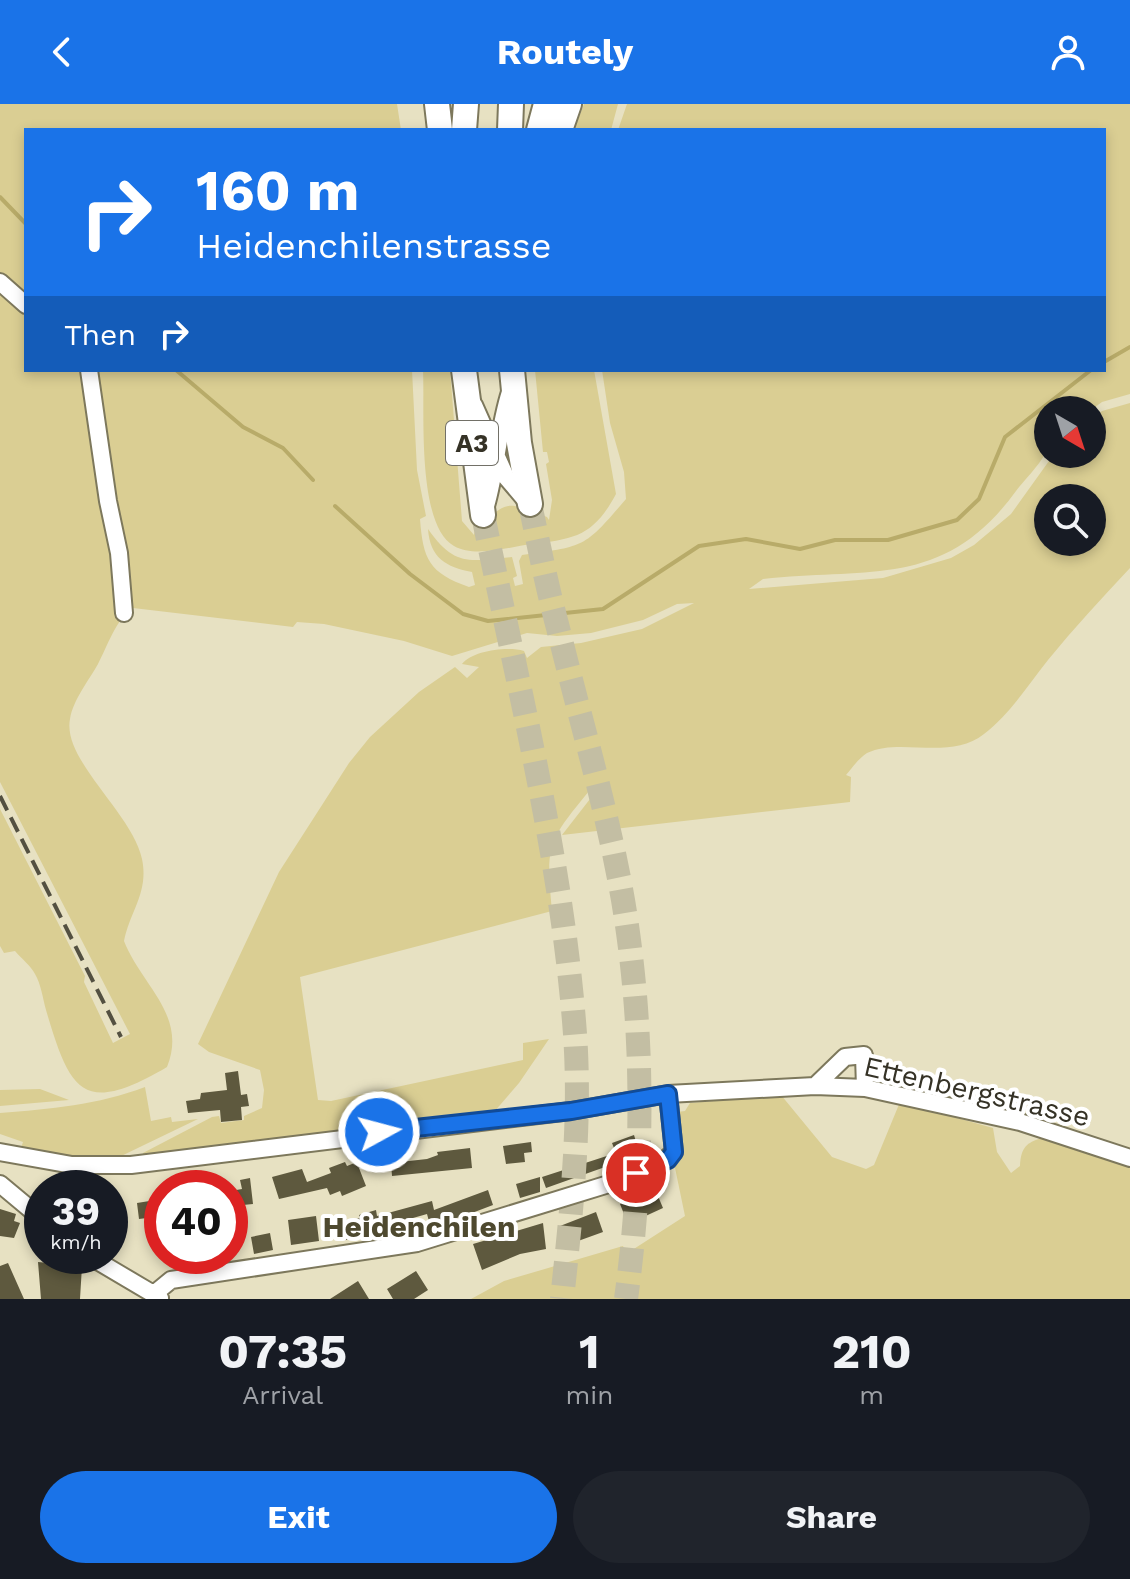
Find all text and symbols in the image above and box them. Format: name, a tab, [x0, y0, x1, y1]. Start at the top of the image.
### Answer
icon: back	[40, 30, 84, 74]
icon: person	[1046, 30, 1090, 74]
text: Routely	[497, 31, 633, 73]
text: 160 m	[196, 158, 359, 224]
icon: right	[64, 160, 168, 264]
text: Heidenchilenstrasse	[196, 225, 552, 267]
icon: right	[152, 312, 196, 356]
text: Then	[64, 317, 136, 352]
north arrow	[1034, 396, 1106, 468]
map controls	[1034, 396, 1106, 556]
road number: A3	[446, 421, 498, 465]
button: search	[1034, 484, 1106, 556]
street label: Ettenbergstrasse	[861, 1049, 1093, 1134]
position arrow	[337, 1090, 421, 1174]
pin	[602, 1139, 670, 1207]
icon: arrive	[614, 1151, 658, 1195]
speed limit sign: 40	[144, 1170, 248, 1274]
text: 39	[52, 1188, 100, 1235]
district label: Heidenchilen	[322, 1209, 516, 1244]
text: km/h	[50, 1230, 102, 1254]
text: 07:35	[218, 1323, 347, 1380]
text: 1	[579, 1323, 600, 1380]
text: 210	[831, 1323, 912, 1380]
text: Arrival	[242, 1380, 323, 1410]
text: min	[565, 1380, 613, 1410]
text: m	[859, 1380, 884, 1410]
button: Exit	[40, 1471, 557, 1563]
button: Share	[573, 1471, 1090, 1563]

